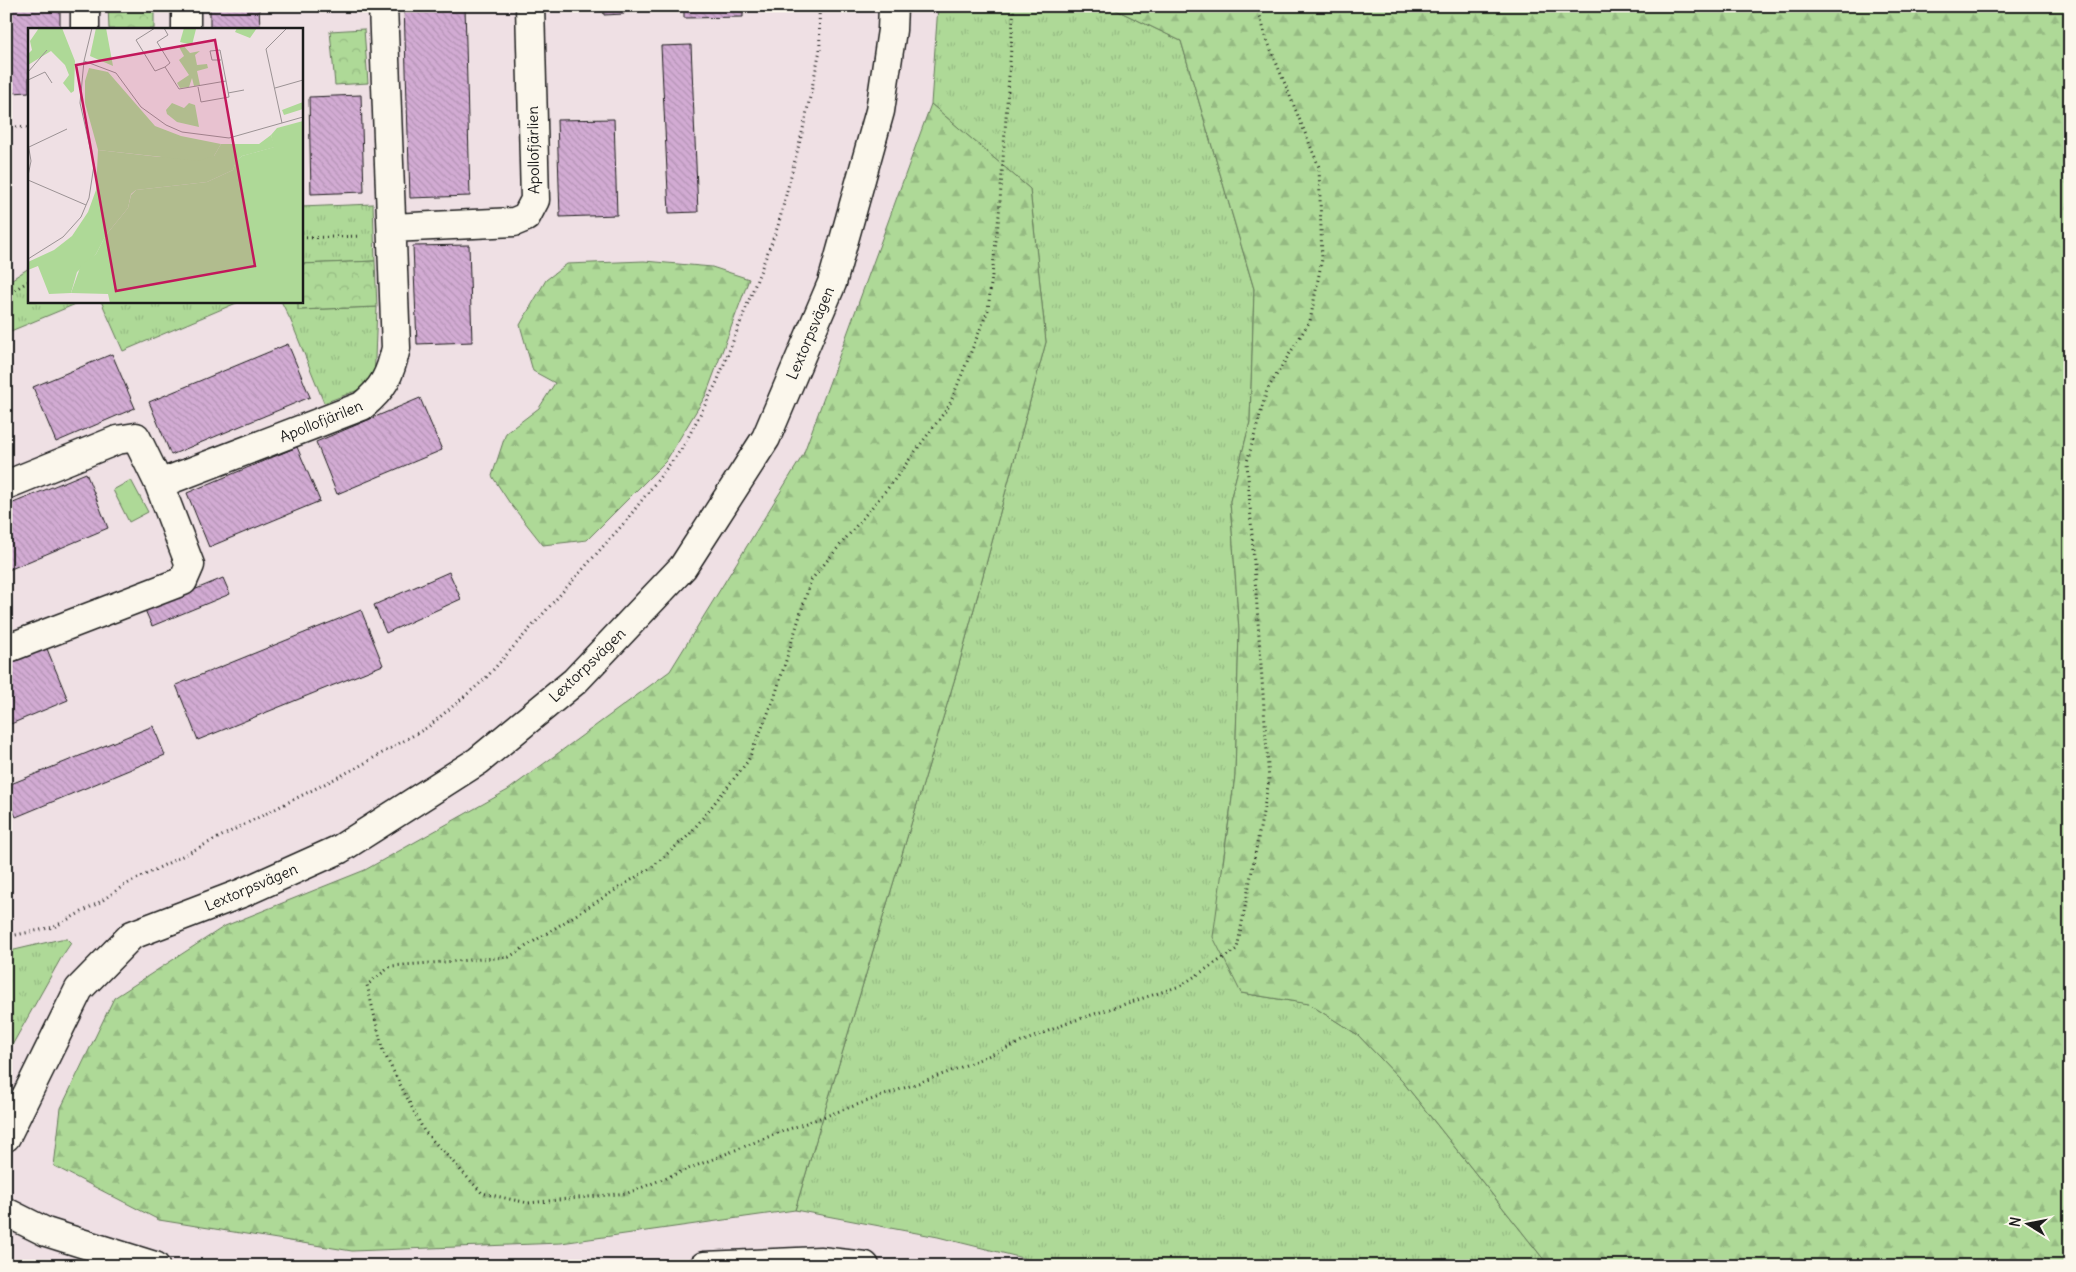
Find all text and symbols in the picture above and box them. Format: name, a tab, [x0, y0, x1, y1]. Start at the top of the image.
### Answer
inset map	[28, 28, 302, 302]
street label: Apollofjärlien	[523, 105, 543, 194]
street label: Lextorpsvägen	[782, 283, 838, 382]
street label: Apollofjärilen	[277, 396, 366, 446]
street label: Lextorpsvägen	[545, 624, 629, 706]
street label: Lextorpsvägen	[202, 859, 301, 915]
north arrow	[2004, 1200, 2054, 1250]
text: N	[2005, 1215, 2025, 1228]

